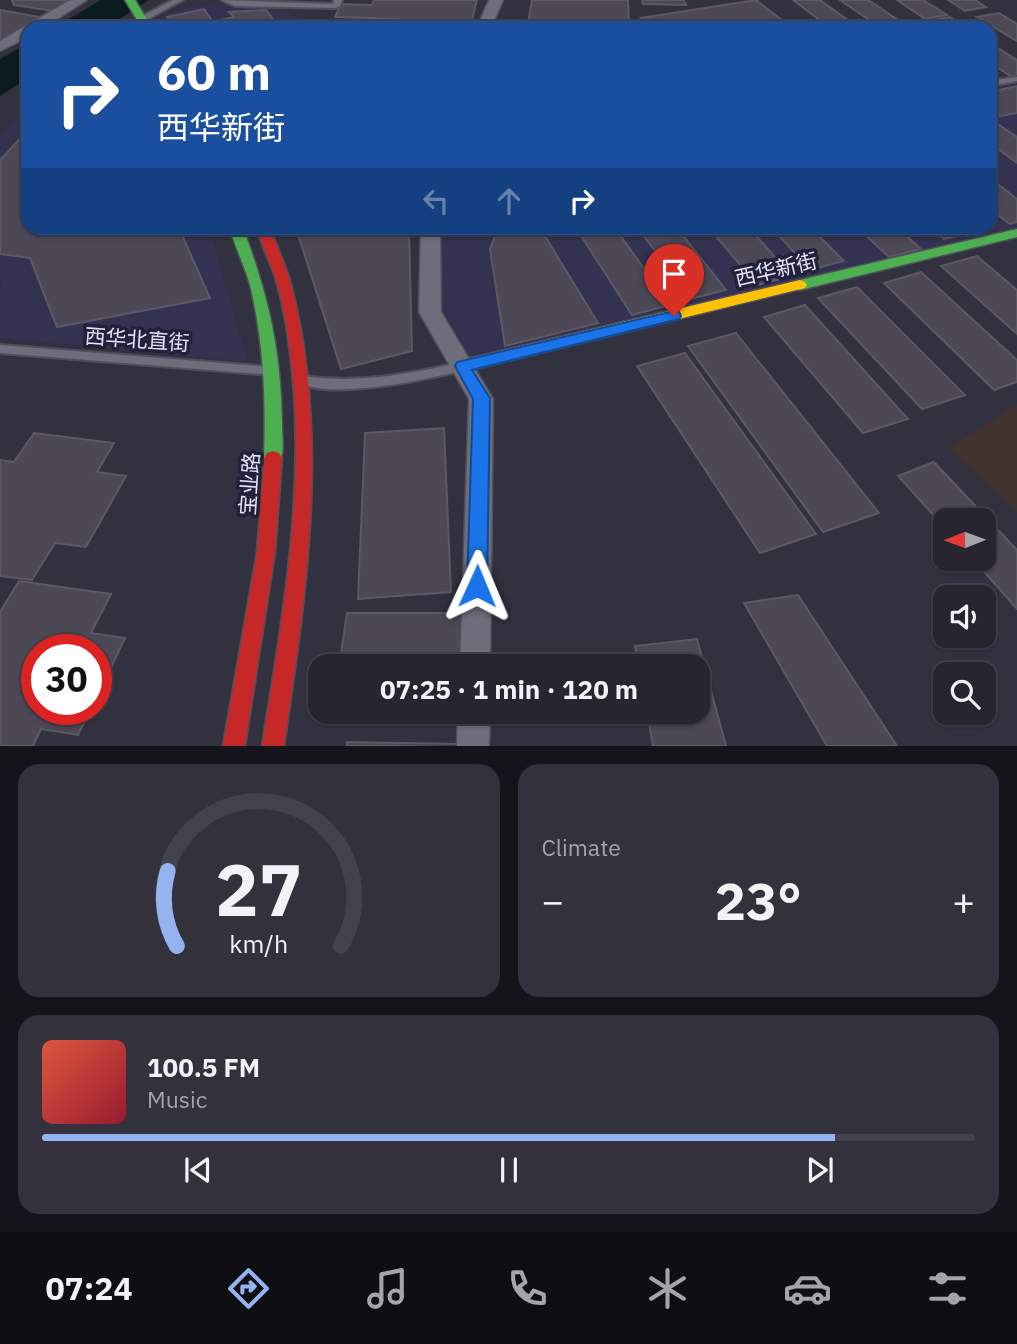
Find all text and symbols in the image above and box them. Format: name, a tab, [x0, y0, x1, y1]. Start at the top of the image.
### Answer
text: 60 m	[157, 40, 271, 103]
icon: right	[42, 49, 133, 140]
text: 西华新街	[157, 106, 285, 148]
icon: left	[417, 182, 455, 220]
icon: ahead	[490, 182, 528, 220]
icon: right	[563, 182, 601, 220]
pin	[644, 244, 704, 316]
street label: 西华新街	[732, 246, 820, 292]
icon: arrive	[655, 255, 693, 293]
street label: 西华北直街	[84, 321, 190, 357]
street label: 宝业路	[233, 452, 265, 516]
north arrow	[933, 508, 996, 570]
map controls	[933, 508, 996, 725]
position arrow	[440, 549, 514, 623]
button: sound	[933, 585, 996, 648]
speed limit sign: 30	[21, 634, 112, 725]
button: search	[933, 662, 996, 725]
text: 07:25 · 1 min · 120 m	[380, 672, 638, 706]
text: Climate	[542, 832, 621, 862]
text: 27	[215, 842, 302, 937]
text: 23°	[715, 867, 802, 934]
text: −	[542, 876, 564, 925]
text: +	[952, 876, 975, 925]
text: km/h	[229, 927, 288, 960]
text: 100.5 FM	[147, 1050, 260, 1084]
text: Music	[147, 1084, 207, 1114]
icon: previous	[179, 1151, 217, 1189]
icon: pause	[490, 1151, 528, 1189]
icon: next	[801, 1151, 839, 1189]
icon: directions	[224, 1264, 273, 1313]
icon: music	[363, 1264, 412, 1313]
icon: phone	[503, 1264, 552, 1313]
icon: climate	[643, 1264, 692, 1313]
icon: car	[783, 1264, 832, 1313]
icon: filters	[923, 1264, 972, 1313]
text: 07:24	[45, 1267, 133, 1309]

